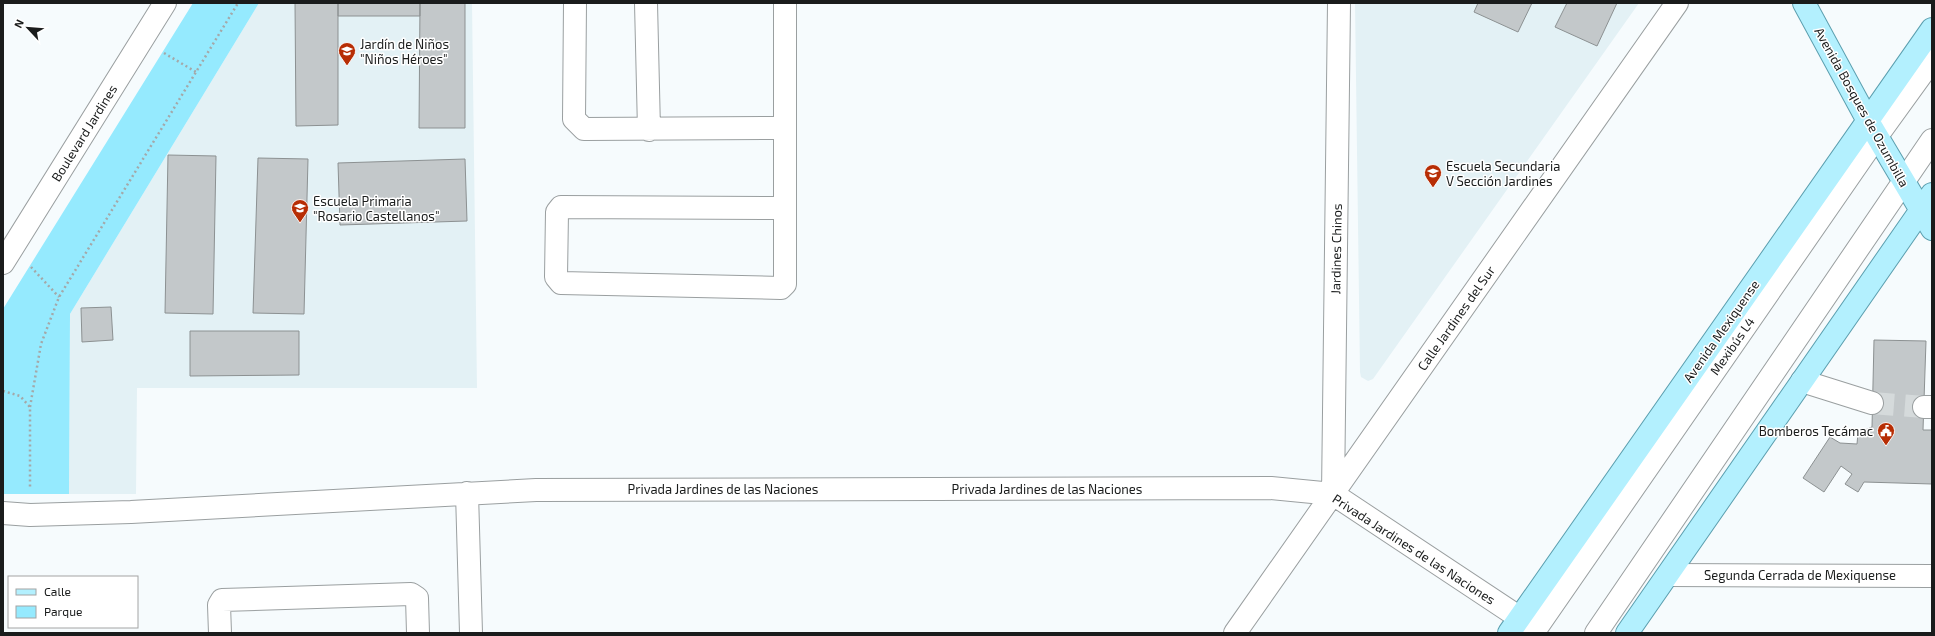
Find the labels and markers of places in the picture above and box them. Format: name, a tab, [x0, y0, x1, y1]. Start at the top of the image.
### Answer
place label: Jardín de Niños "Niños Héroes"	[360, 36, 449, 67]
school or university icon: Jardín de Niños "Niños Héroes"	[337, 41, 357, 66]
place label: Escuela Secundaria V Sección Jardines	[1446, 158, 1560, 189]
school or university icon: Escuela Secundaria V Sección Jardines	[1423, 163, 1443, 188]
place label: Escuela Primaria "Rosario Castellanos"	[313, 193, 439, 224]
school or university icon: Escuela Primaria "Rosario Castellanos"	[290, 198, 310, 223]
public building icon: Bomberos Tecámac	[1876, 421, 1896, 446]
place label: Bomberos Tecámac	[1759, 423, 1873, 439]

